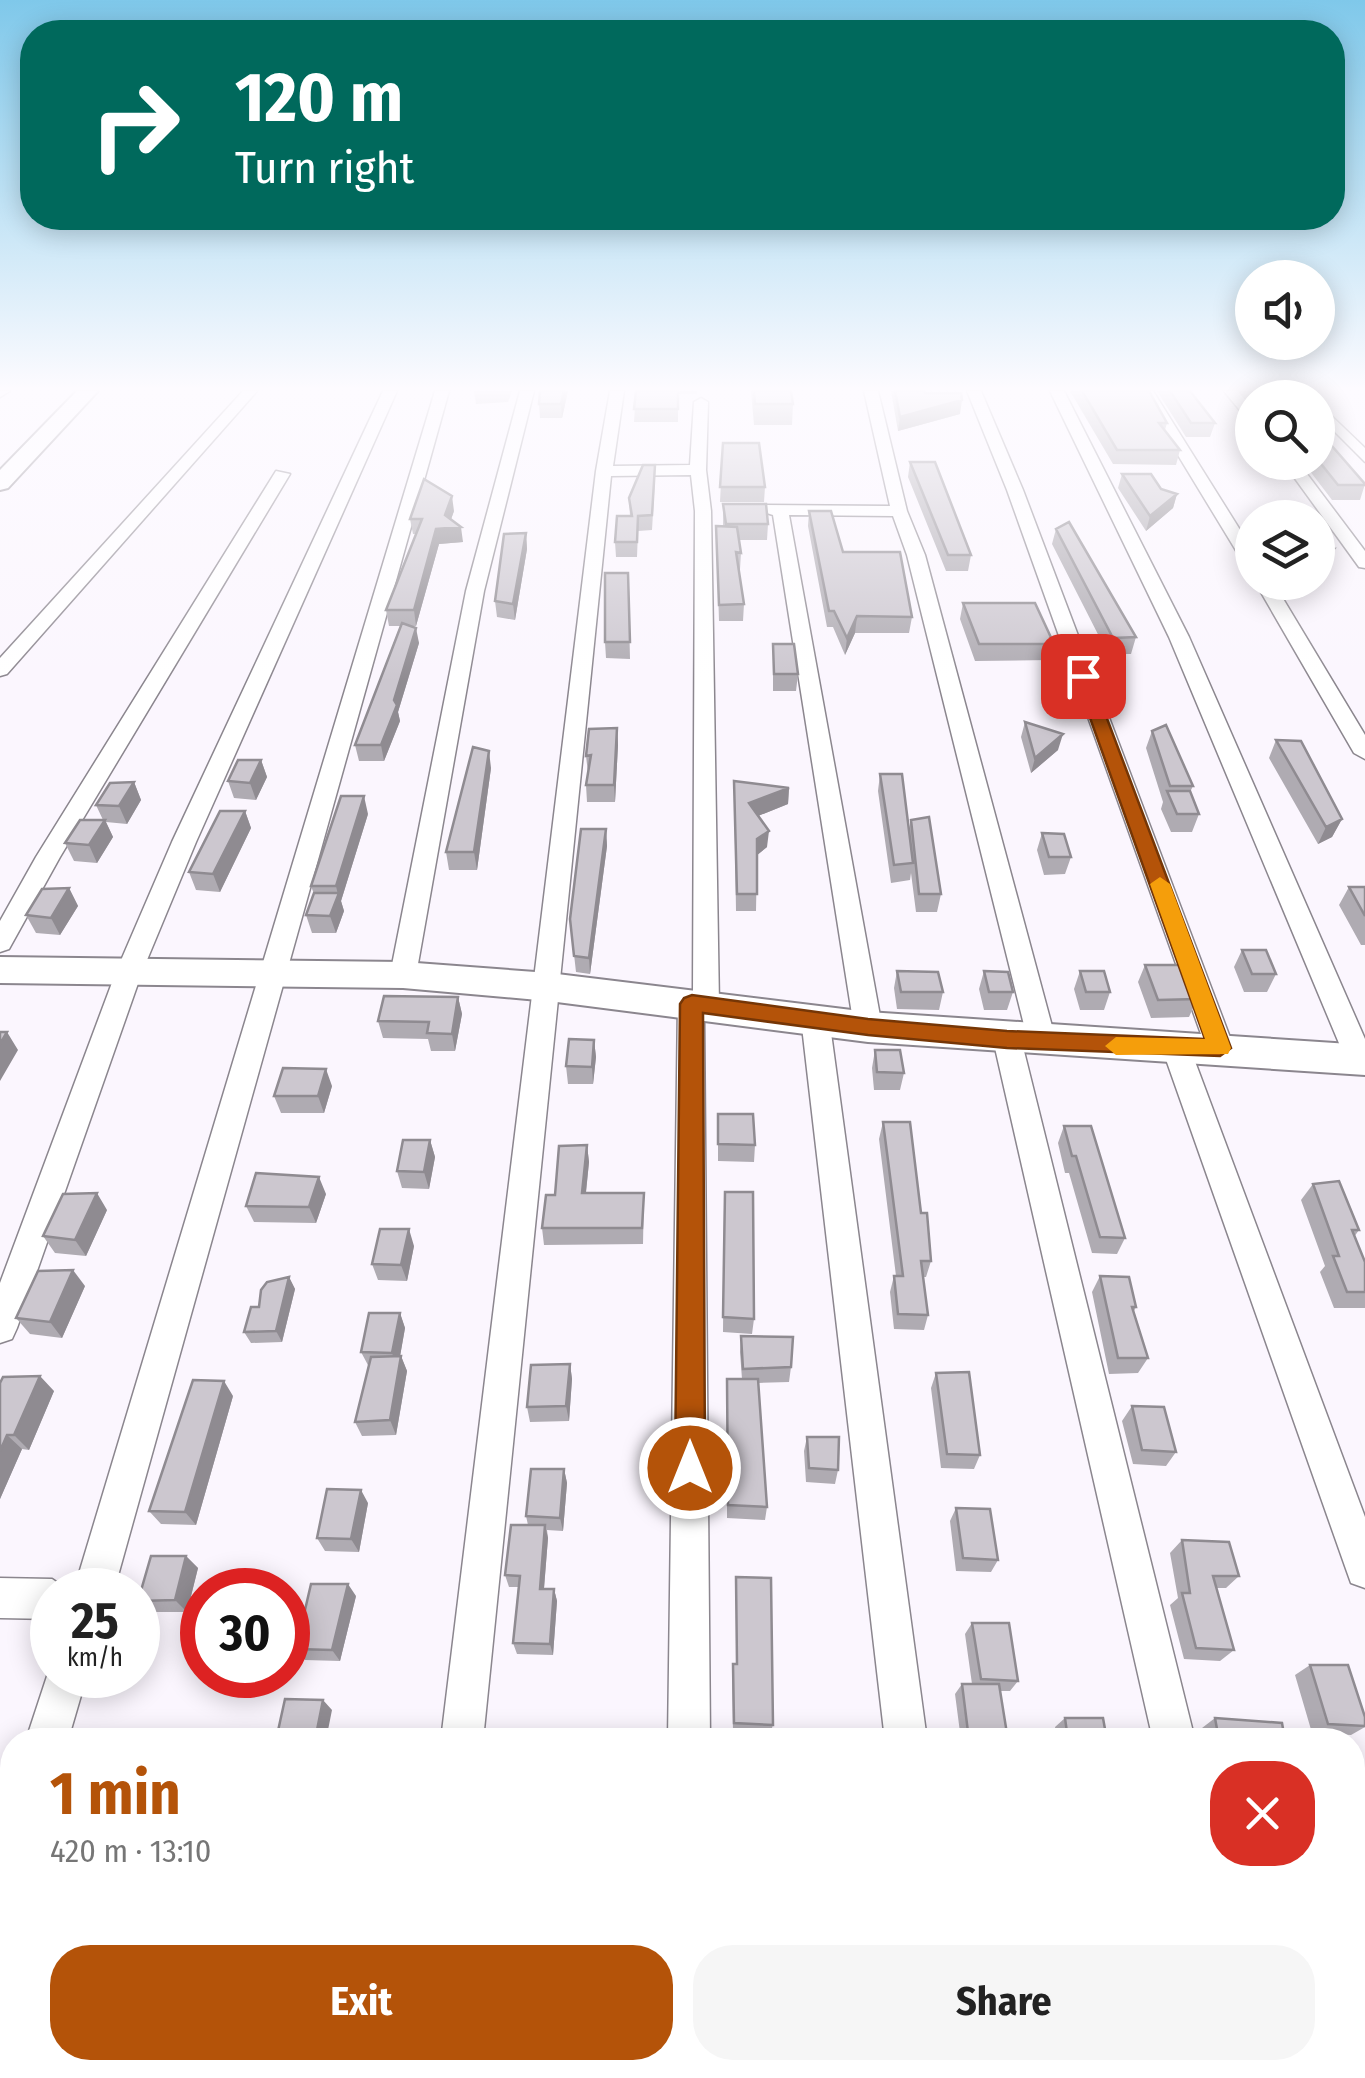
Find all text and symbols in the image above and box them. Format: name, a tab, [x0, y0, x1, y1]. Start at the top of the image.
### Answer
text: 120 m	[235, 56, 403, 140]
icon: right	[70, 60, 200, 190]
text: Turn right	[235, 141, 414, 195]
map controls	[1235, 260, 1335, 600]
button: sound	[1235, 260, 1335, 360]
button: search	[1235, 380, 1335, 480]
button: layers	[1235, 500, 1335, 600]
pin	[1041, 634, 1126, 719]
icon: arrive	[1056, 649, 1111, 704]
position arrow	[638, 1416, 742, 1520]
speed limit sign: 30	[180, 1568, 310, 1698]
text: 25	[71, 1591, 119, 1651]
text: km/h	[67, 1643, 123, 1673]
text: 1 min	[50, 1758, 181, 1830]
button: close	[1210, 1761, 1315, 1866]
text: 420 m · 13:10	[50, 1832, 211, 1870]
button: Exit	[50, 1945, 673, 2060]
button: Share	[693, 1945, 1315, 2060]

